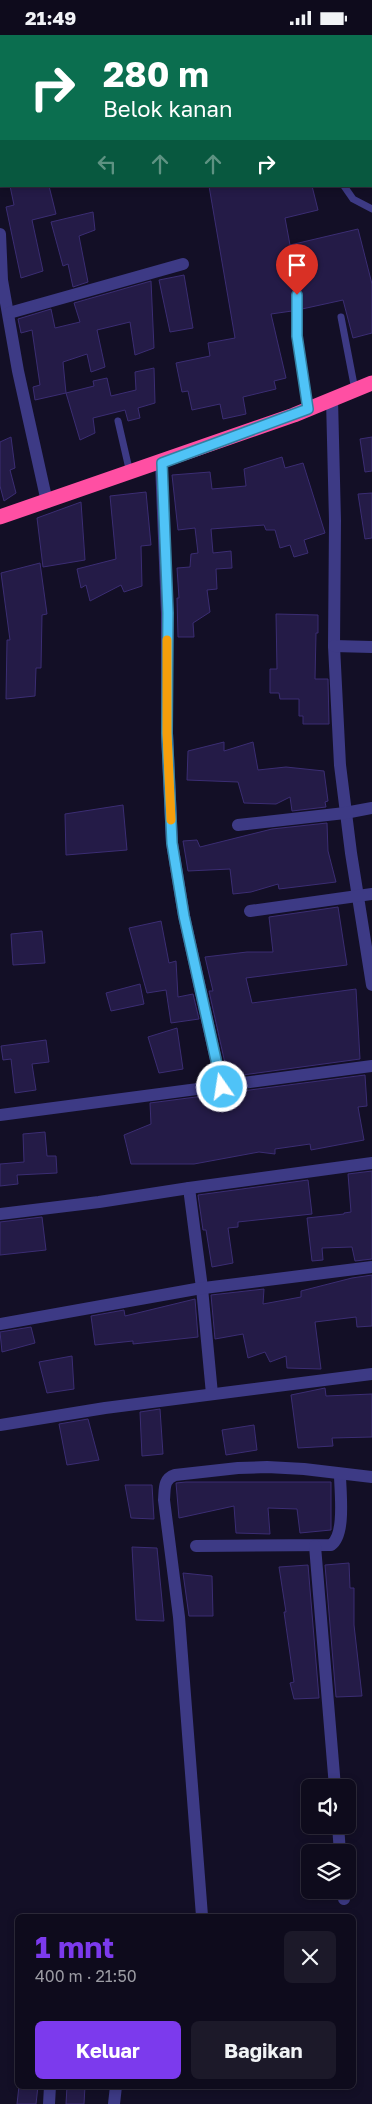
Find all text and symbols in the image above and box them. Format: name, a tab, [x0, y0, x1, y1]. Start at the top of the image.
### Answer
text: 21:49	[25, 6, 76, 29]
text: 280 m	[103, 53, 209, 95]
icon: right	[20, 55, 85, 120]
text: Belok kanan	[103, 95, 233, 122]
icon: left	[93, 150, 121, 178]
icon: ahead	[146, 150, 174, 178]
icon: ahead	[199, 150, 227, 178]
icon: right	[252, 150, 280, 178]
pin	[276, 244, 318, 295]
icon: arrive	[283, 251, 311, 279]
position arrow	[195, 1060, 247, 1112]
map controls	[301, 1779, 356, 1899]
button: sound	[301, 1779, 356, 1834]
button: layers	[301, 1844, 356, 1899]
text: 1 mnt	[35, 1929, 114, 1965]
button: close	[284, 1931, 336, 1983]
text: 400 m · 21:50	[35, 1966, 137, 1986]
button: Keluar	[35, 2021, 181, 2079]
button: Bagikan	[191, 2021, 336, 2079]

